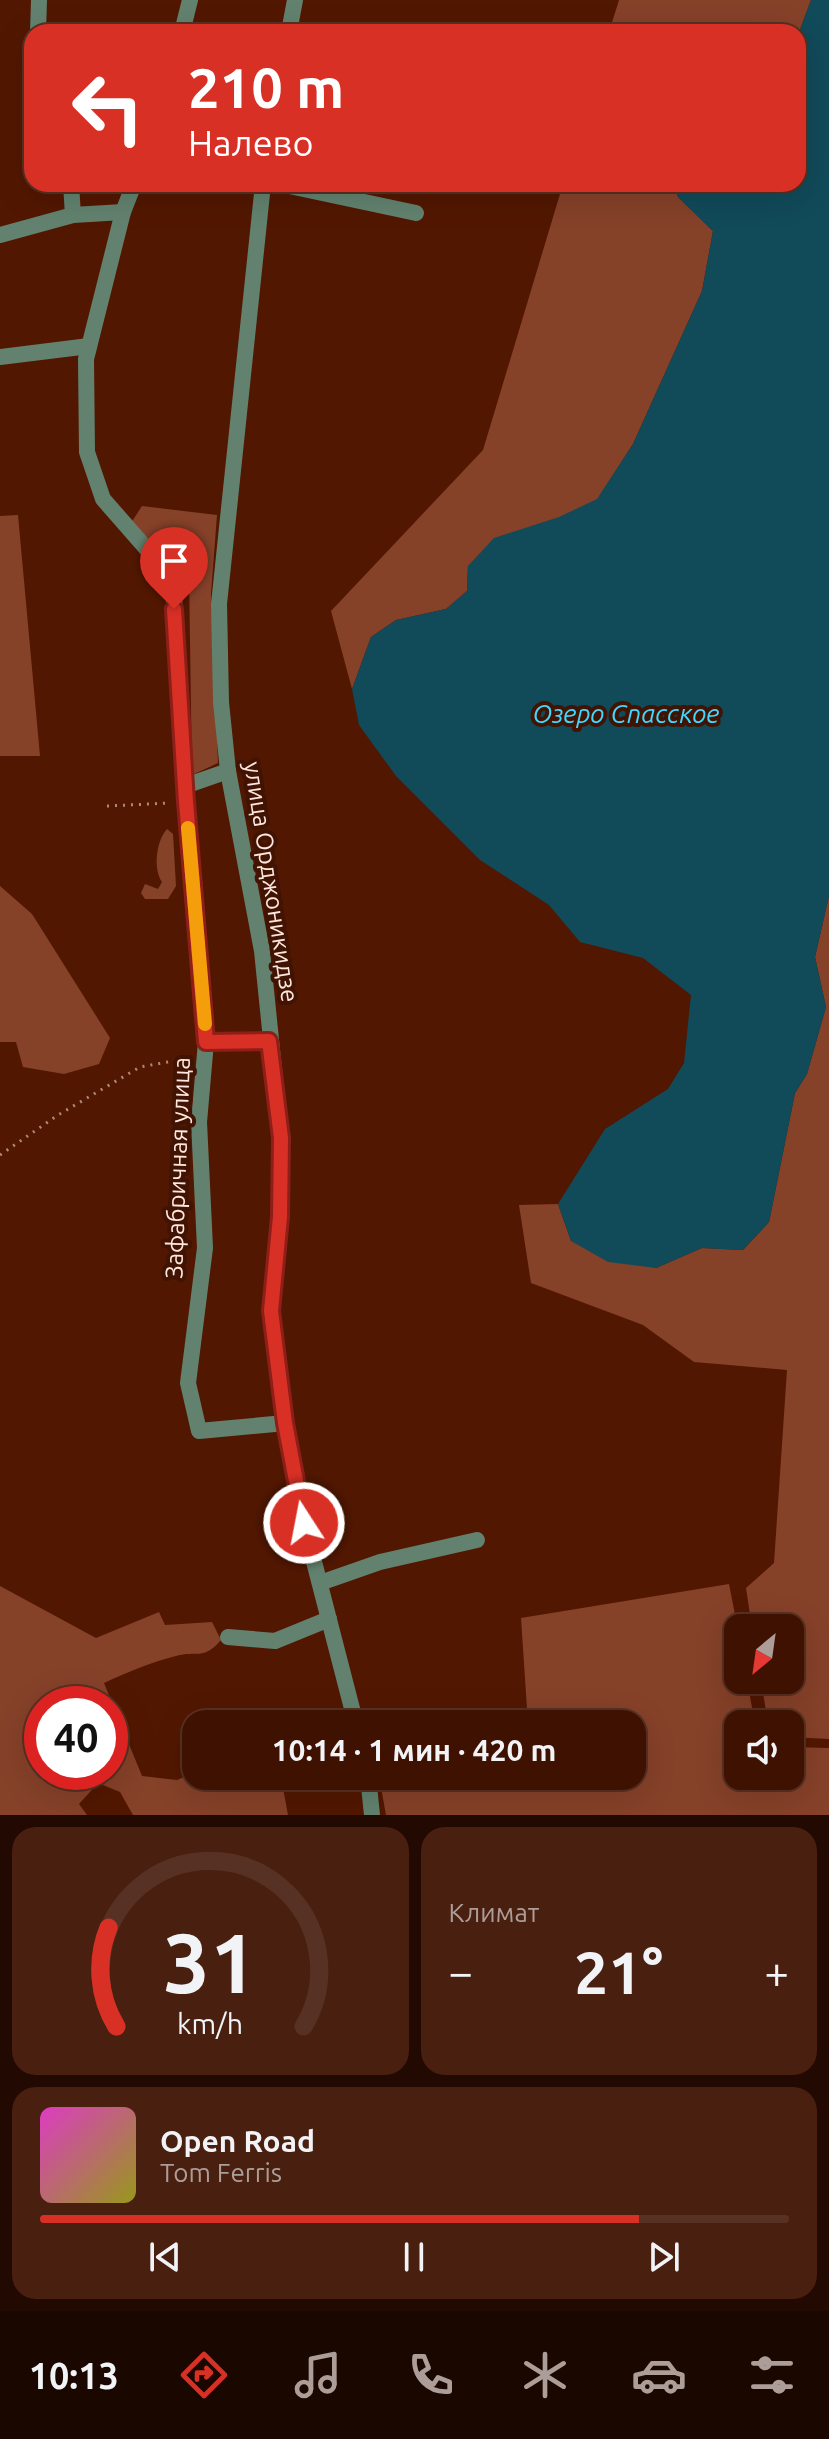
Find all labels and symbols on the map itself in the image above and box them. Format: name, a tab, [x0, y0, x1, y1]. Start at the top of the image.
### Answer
pin	[140, 527, 208, 609]
water label: Озеро Спасское	[533, 699, 719, 728]
street label: улица Орджоникидзе	[239, 760, 304, 1004]
street label: Зафабричная улица	[160, 1057, 195, 1279]
position arrow	[262, 1481, 346, 1565]
north arrow	[724, 1614, 804, 1694]
speed limit sign: 40	[24, 1686, 128, 1790]

